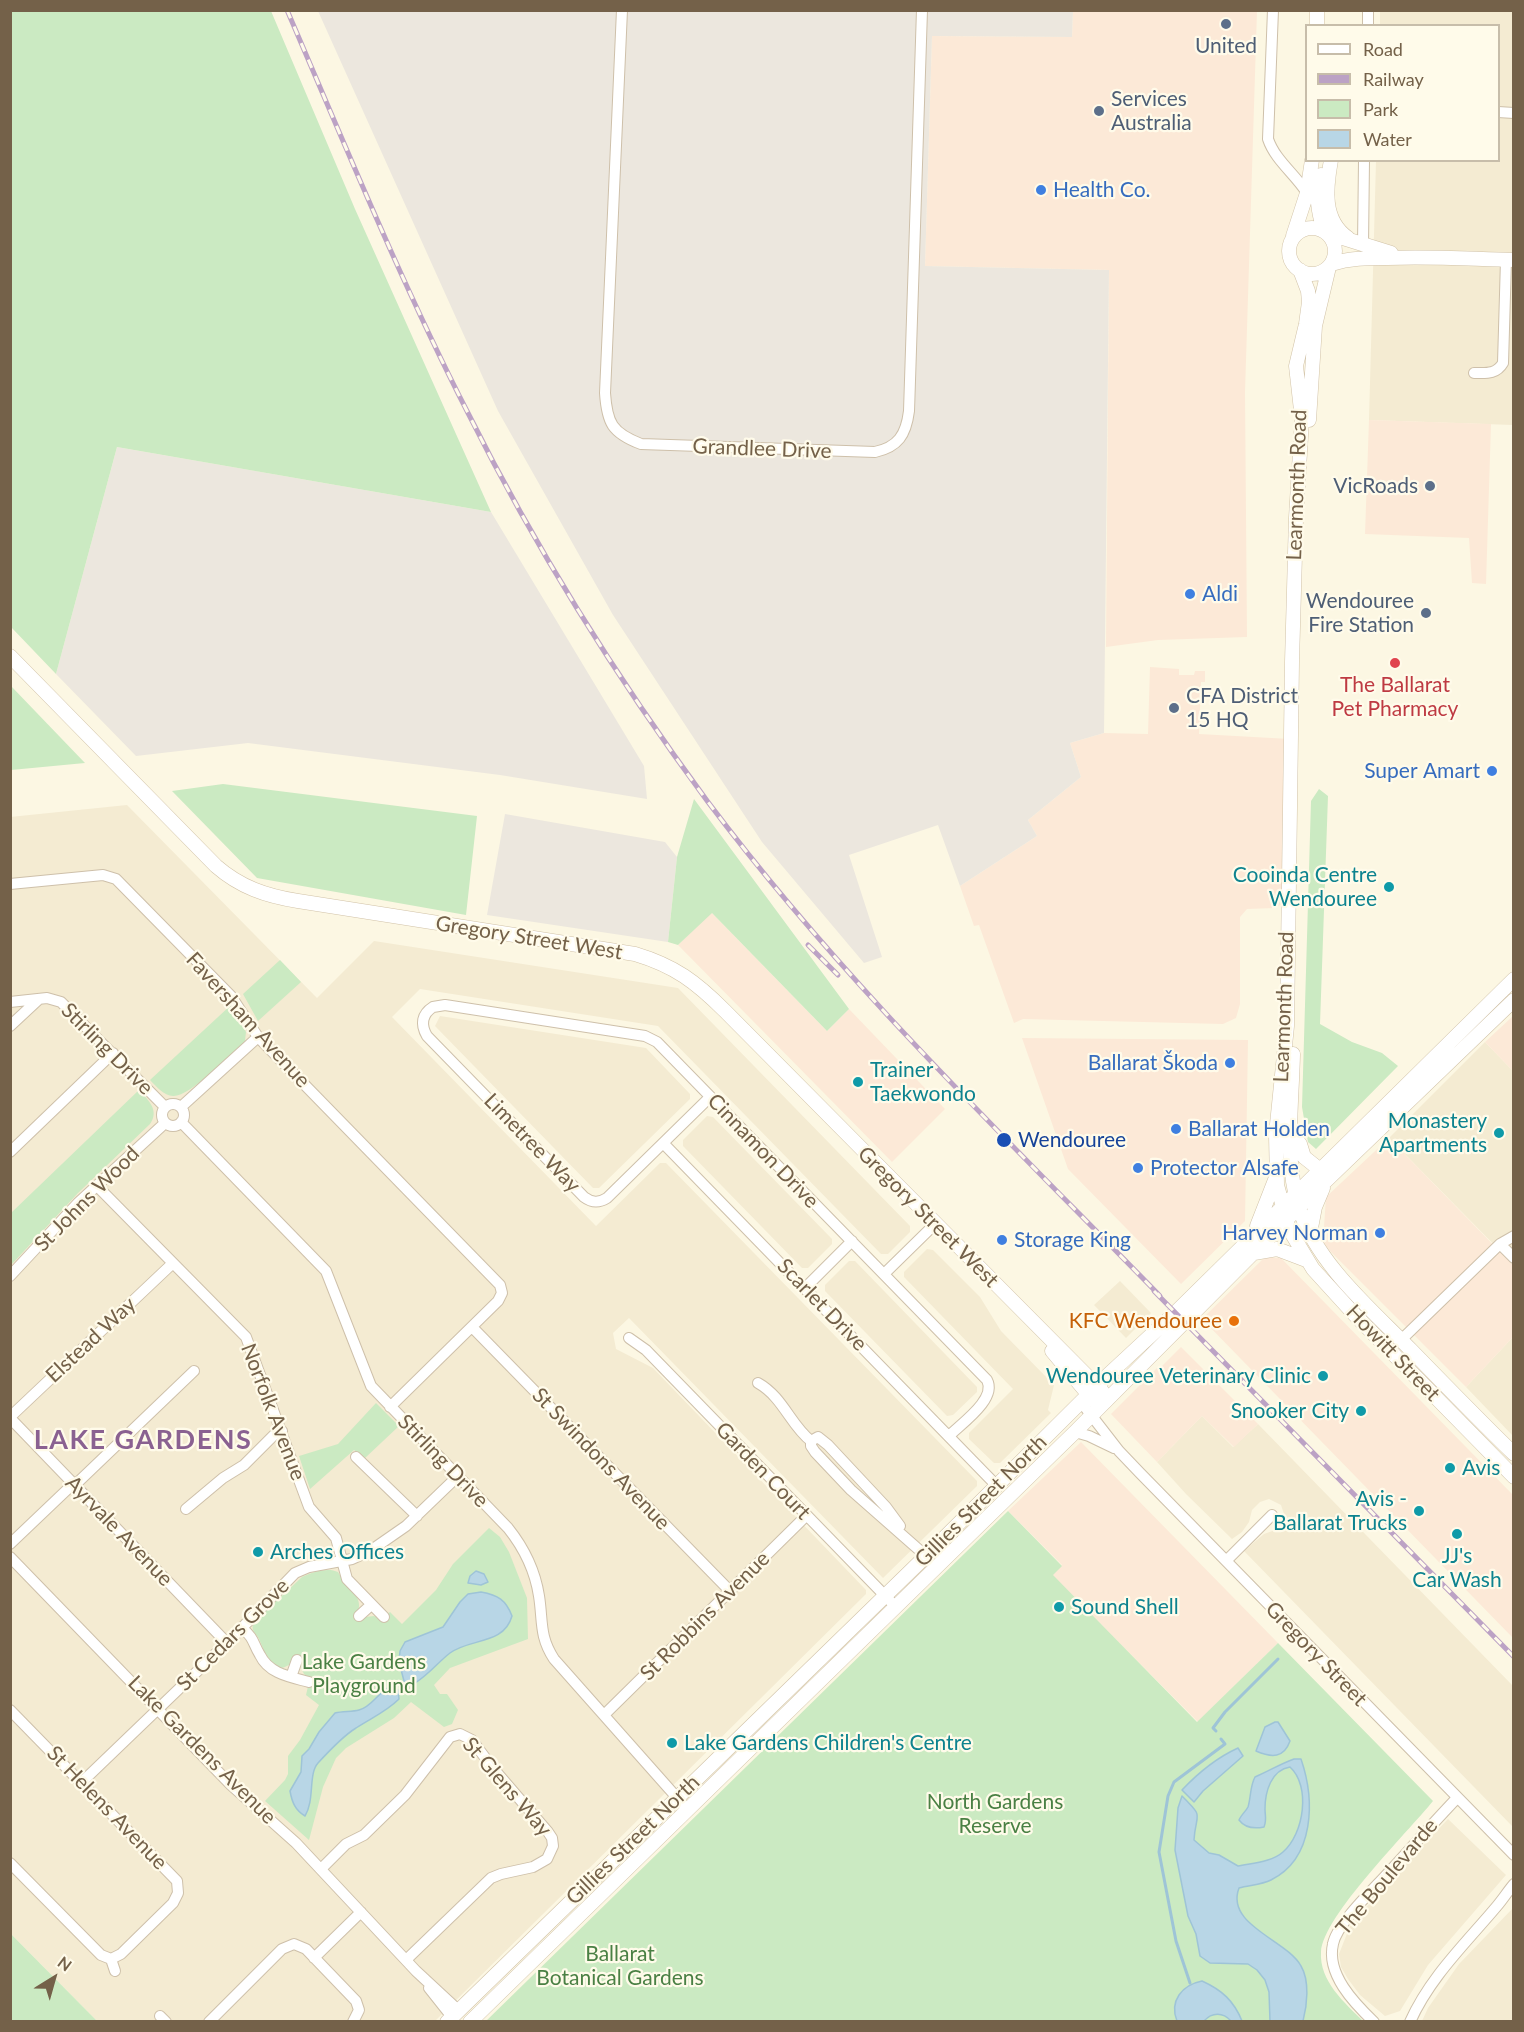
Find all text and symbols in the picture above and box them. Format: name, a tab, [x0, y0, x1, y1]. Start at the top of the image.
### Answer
marker: United	[1219, 17, 1233, 31]
legend	[1305, 24, 1500, 162]
place label: United	[1195, 33, 1257, 59]
text: Road	[1363, 38, 1403, 60]
text: Railway	[1363, 68, 1424, 90]
place label: Services Australia	[1111, 86, 1192, 136]
text: Park	[1363, 98, 1398, 120]
marker: Services Australia	[1092, 104, 1106, 118]
text: Water	[1363, 128, 1412, 150]
place label: Health Co.	[1053, 177, 1150, 203]
marker: Health Co.	[1034, 183, 1048, 197]
street label: Learmonth Road	[1282, 409, 1312, 561]
street label: Grandlee Drive	[692, 434, 832, 464]
place label: VicRoads	[1333, 473, 1418, 499]
marker: VicRoads	[1423, 479, 1437, 493]
place label: Aldi	[1202, 581, 1238, 607]
marker: Aldi	[1183, 587, 1197, 601]
place label: Wendouree Fire Station	[1306, 588, 1414, 638]
marker: Wendouree Fire Station	[1419, 606, 1433, 620]
marker: The Ballarat Pet Pharmacy	[1388, 656, 1402, 670]
place label: The Ballarat Pet Pharmacy	[1332, 672, 1458, 722]
place label: CFA District 15 HQ	[1186, 683, 1298, 733]
marker: CFA District 15 HQ	[1167, 701, 1181, 715]
place label: Super Amart	[1364, 758, 1480, 784]
marker: Super Amart	[1485, 764, 1499, 778]
place label: Cooinda Centre Wendouree	[1233, 862, 1377, 912]
marker: Cooinda Centre Wendouree	[1382, 880, 1396, 894]
street label: Gregory Street West	[434, 911, 624, 965]
street label: Learmonth Road	[1269, 931, 1299, 1083]
street label: Faversham Avenue	[181, 947, 315, 1093]
street label: Stirling Drive	[56, 998, 158, 1100]
place label: Ballarat Škoda	[1088, 1050, 1218, 1076]
marker: Ballarat Škoda	[1223, 1056, 1237, 1070]
place label: Trainer Taekwondo	[870, 1057, 976, 1107]
marker: Trainer Taekwondo	[851, 1075, 865, 1089]
street label: Limetree Way	[478, 1088, 586, 1198]
street label: Cinnamon Drive	[702, 1089, 824, 1213]
place label: Monastery Apartments	[1379, 1108, 1487, 1158]
place label: Ballarat Holden	[1188, 1116, 1330, 1142]
marker: Ballarat Holden	[1169, 1122, 1183, 1136]
marker: Monastery Apartments	[1492, 1126, 1506, 1140]
place label: Wendouree	[1018, 1127, 1126, 1153]
marker: Wendouree	[995, 1131, 1013, 1149]
street label: St Johns Wood	[29, 1141, 145, 1257]
street label: Gregory Street West	[852, 1141, 1004, 1293]
place label: Protector Alsafe	[1150, 1155, 1299, 1181]
marker: Protector Alsafe	[1131, 1161, 1145, 1175]
place label: Harvey Norman	[1222, 1220, 1368, 1246]
marker: Harvey Norman	[1373, 1226, 1387, 1240]
place label: Storage King	[1014, 1227, 1131, 1253]
marker: Storage King	[995, 1233, 1009, 1247]
street label: Scarlet Drive	[772, 1254, 872, 1356]
street label: Elstead Way	[41, 1292, 141, 1388]
street label: Howitt Street	[1341, 1300, 1445, 1406]
place label: KFC Wendouree	[1069, 1308, 1222, 1334]
marker: KFC Wendouree	[1227, 1314, 1241, 1328]
street label: Norfolk Avenue	[235, 1340, 311, 1484]
place label: Wendouree Veterinary Clinic	[1046, 1363, 1311, 1389]
marker: Wendouree Veterinary Clinic	[1316, 1369, 1330, 1383]
street label: St Swindons Avenue	[527, 1383, 675, 1535]
place label: Snooker City	[1231, 1398, 1349, 1424]
marker: Snooker City	[1354, 1404, 1368, 1418]
street label: Stirling Drive	[392, 1409, 494, 1513]
street label: Garden Court	[710, 1417, 816, 1525]
district label: LAKE GARDENS	[34, 1424, 252, 1456]
street label: Gillies Street North	[910, 1430, 1052, 1572]
place label: Avis	[1462, 1455, 1500, 1481]
marker: Avis	[1443, 1461, 1457, 1475]
street label: Ayrvale Avenue	[60, 1471, 178, 1591]
place label: Avis - Ballarat Trucks	[1273, 1486, 1407, 1536]
marker: Avis - Ballarat Trucks	[1412, 1504, 1426, 1518]
marker: JJ's Car Wash	[1450, 1527, 1464, 1541]
place label: Arches Offices	[270, 1539, 404, 1565]
place label: JJ's Car Wash	[1412, 1543, 1502, 1593]
marker: Arches Offices	[251, 1545, 265, 1559]
street label: St Robbins Avenue	[635, 1546, 775, 1686]
street label: St Cedars Grove	[172, 1574, 294, 1696]
place label: Sound Shell	[1071, 1594, 1179, 1620]
street label: Gregory Street	[1260, 1597, 1372, 1711]
marker: Sound Shell	[1052, 1600, 1066, 1614]
park label: Lake Gardens Playground	[302, 1649, 426, 1699]
street label: Lake Gardens Avenue	[123, 1671, 281, 1829]
place label: Lake Gardens Children's Centre	[684, 1730, 972, 1756]
street label: St Glens Way	[457, 1732, 557, 1842]
marker: Lake Gardens Children's Centre	[665, 1736, 679, 1750]
street label: St Helens Avenue	[42, 1741, 172, 1875]
street label: Gillies Street North	[561, 1770, 705, 1910]
park label: North Gardens Reserve	[927, 1789, 1063, 1839]
street label: The Boulevarde	[1331, 1814, 1443, 1940]
park label: Ballarat Botanical Gardens	[536, 1941, 704, 1991]
north arrow	[24, 1948, 84, 2008]
text: N	[54, 1952, 76, 1975]

